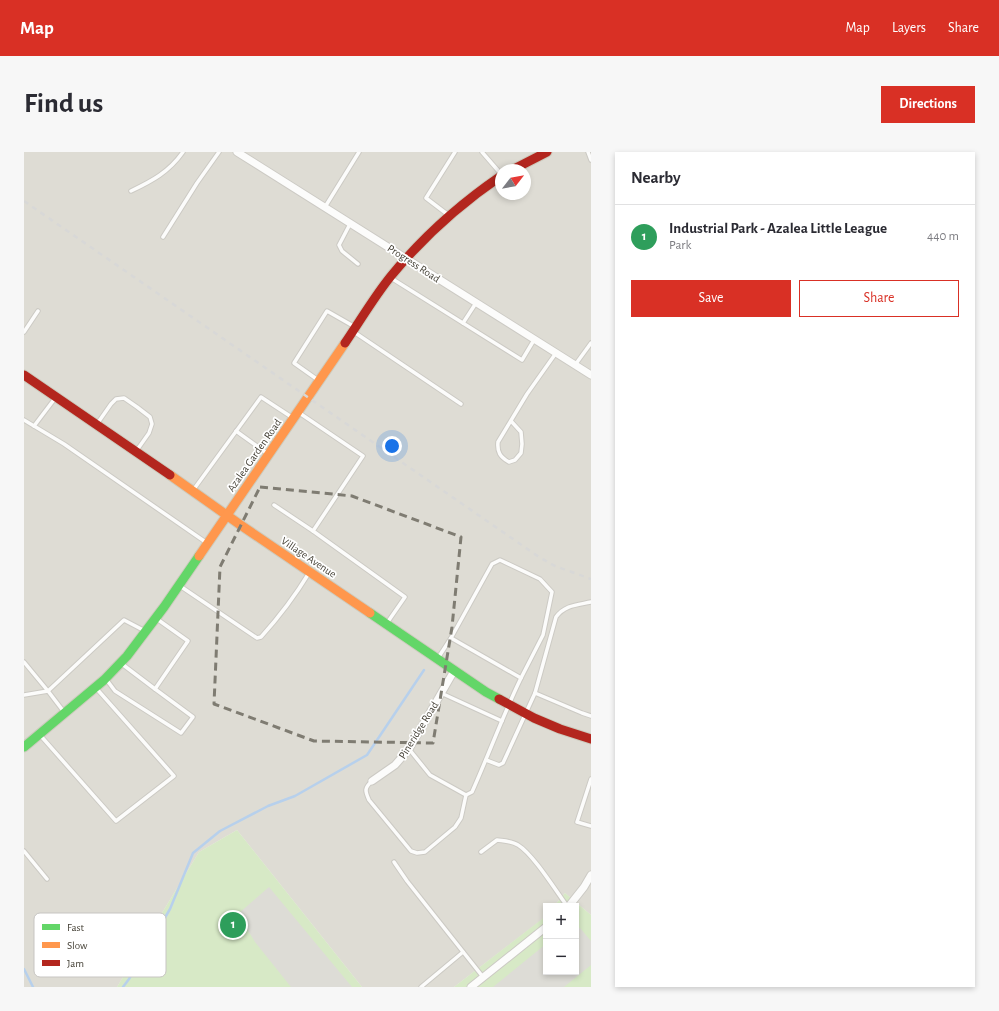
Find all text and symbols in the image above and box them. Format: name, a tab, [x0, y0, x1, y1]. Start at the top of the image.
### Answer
text: Map	[20, 19, 54, 38]
text: Map	[845, 21, 870, 35]
text: Layers	[892, 21, 926, 35]
text: Share	[948, 21, 979, 35]
button: Directions	[881, 86, 975, 123]
text: Find us	[24, 90, 103, 118]
north arrow	[495, 164, 531, 200]
text: Nearby	[631, 169, 681, 186]
text: Industrial Park - Azalea Little League	[669, 221, 887, 236]
text: 1	[642, 230, 646, 243]
text: 440 m	[927, 230, 959, 243]
text: Park	[669, 239, 691, 252]
street label: Progress Road	[385, 242, 442, 285]
button: Save	[631, 280, 791, 317]
button: Share	[799, 280, 959, 317]
street label: Azalea Garden Road	[225, 417, 284, 494]
your location	[382, 436, 402, 456]
street label: Village Avenue	[279, 535, 338, 580]
street label: Pineridge Road	[396, 699, 441, 761]
map controls	[543, 903, 579, 975]
button: +	[543, 903, 579, 939]
pin: 1	[220, 910, 246, 940]
legend	[34, 913, 166, 977]
text: Fast	[67, 922, 85, 933]
button: −	[543, 939, 579, 975]
text: Slow	[67, 940, 88, 951]
text: Jam	[67, 958, 84, 969]

